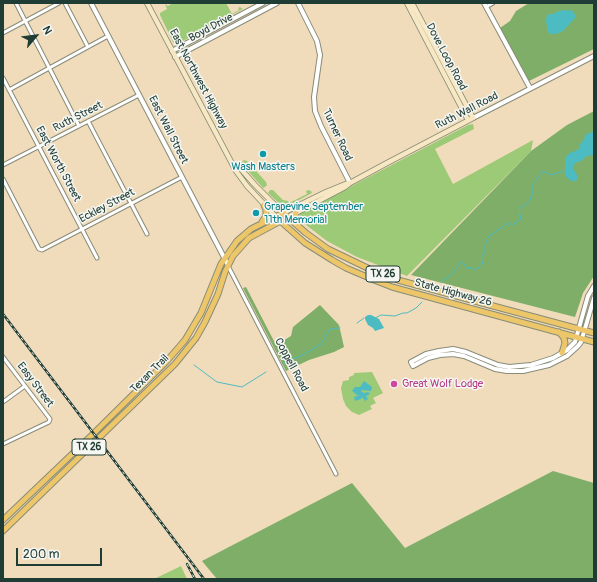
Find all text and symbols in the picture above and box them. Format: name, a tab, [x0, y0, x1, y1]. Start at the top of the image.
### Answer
street label: Boyd Drive	[187, 11, 235, 45]
north arrow	[16, 16, 56, 56]
street label: Dove Loop Road	[423, 21, 469, 93]
text: N	[40, 24, 55, 36]
street label: East Northwest Highway	[166, 27, 230, 131]
street label: Ruth Wall Road	[433, 90, 501, 132]
street label: East Wall Street	[145, 94, 191, 166]
street label: Ruth Street	[51, 99, 105, 135]
street label: Turner Road	[319, 107, 355, 163]
street label: East Worth Street	[33, 124, 83, 204]
marker: Wash Masters	[258, 149, 268, 159]
place label: Wash Masters	[231, 160, 295, 174]
street label: Eckley Street	[77, 186, 137, 226]
place label: Grapevine September 11th Memorial	[264, 200, 363, 226]
marker: Grapevine September 11th Memorial	[251, 208, 261, 218]
road number: TX 26	[366, 266, 400, 282]
street label: State Highway 26	[413, 276, 493, 310]
street label: Coppell Road	[271, 336, 311, 394]
street label: Texan Trail	[128, 352, 172, 396]
street label: Easy Street	[14, 360, 56, 410]
place label: Great Wolf Lodge	[402, 377, 483, 391]
marker: Great Wolf Lodge	[389, 379, 399, 389]
road number: TX 26	[72, 439, 106, 455]
scale bar	[18, 540, 104, 566]
text: 200 m	[23, 547, 59, 562]

